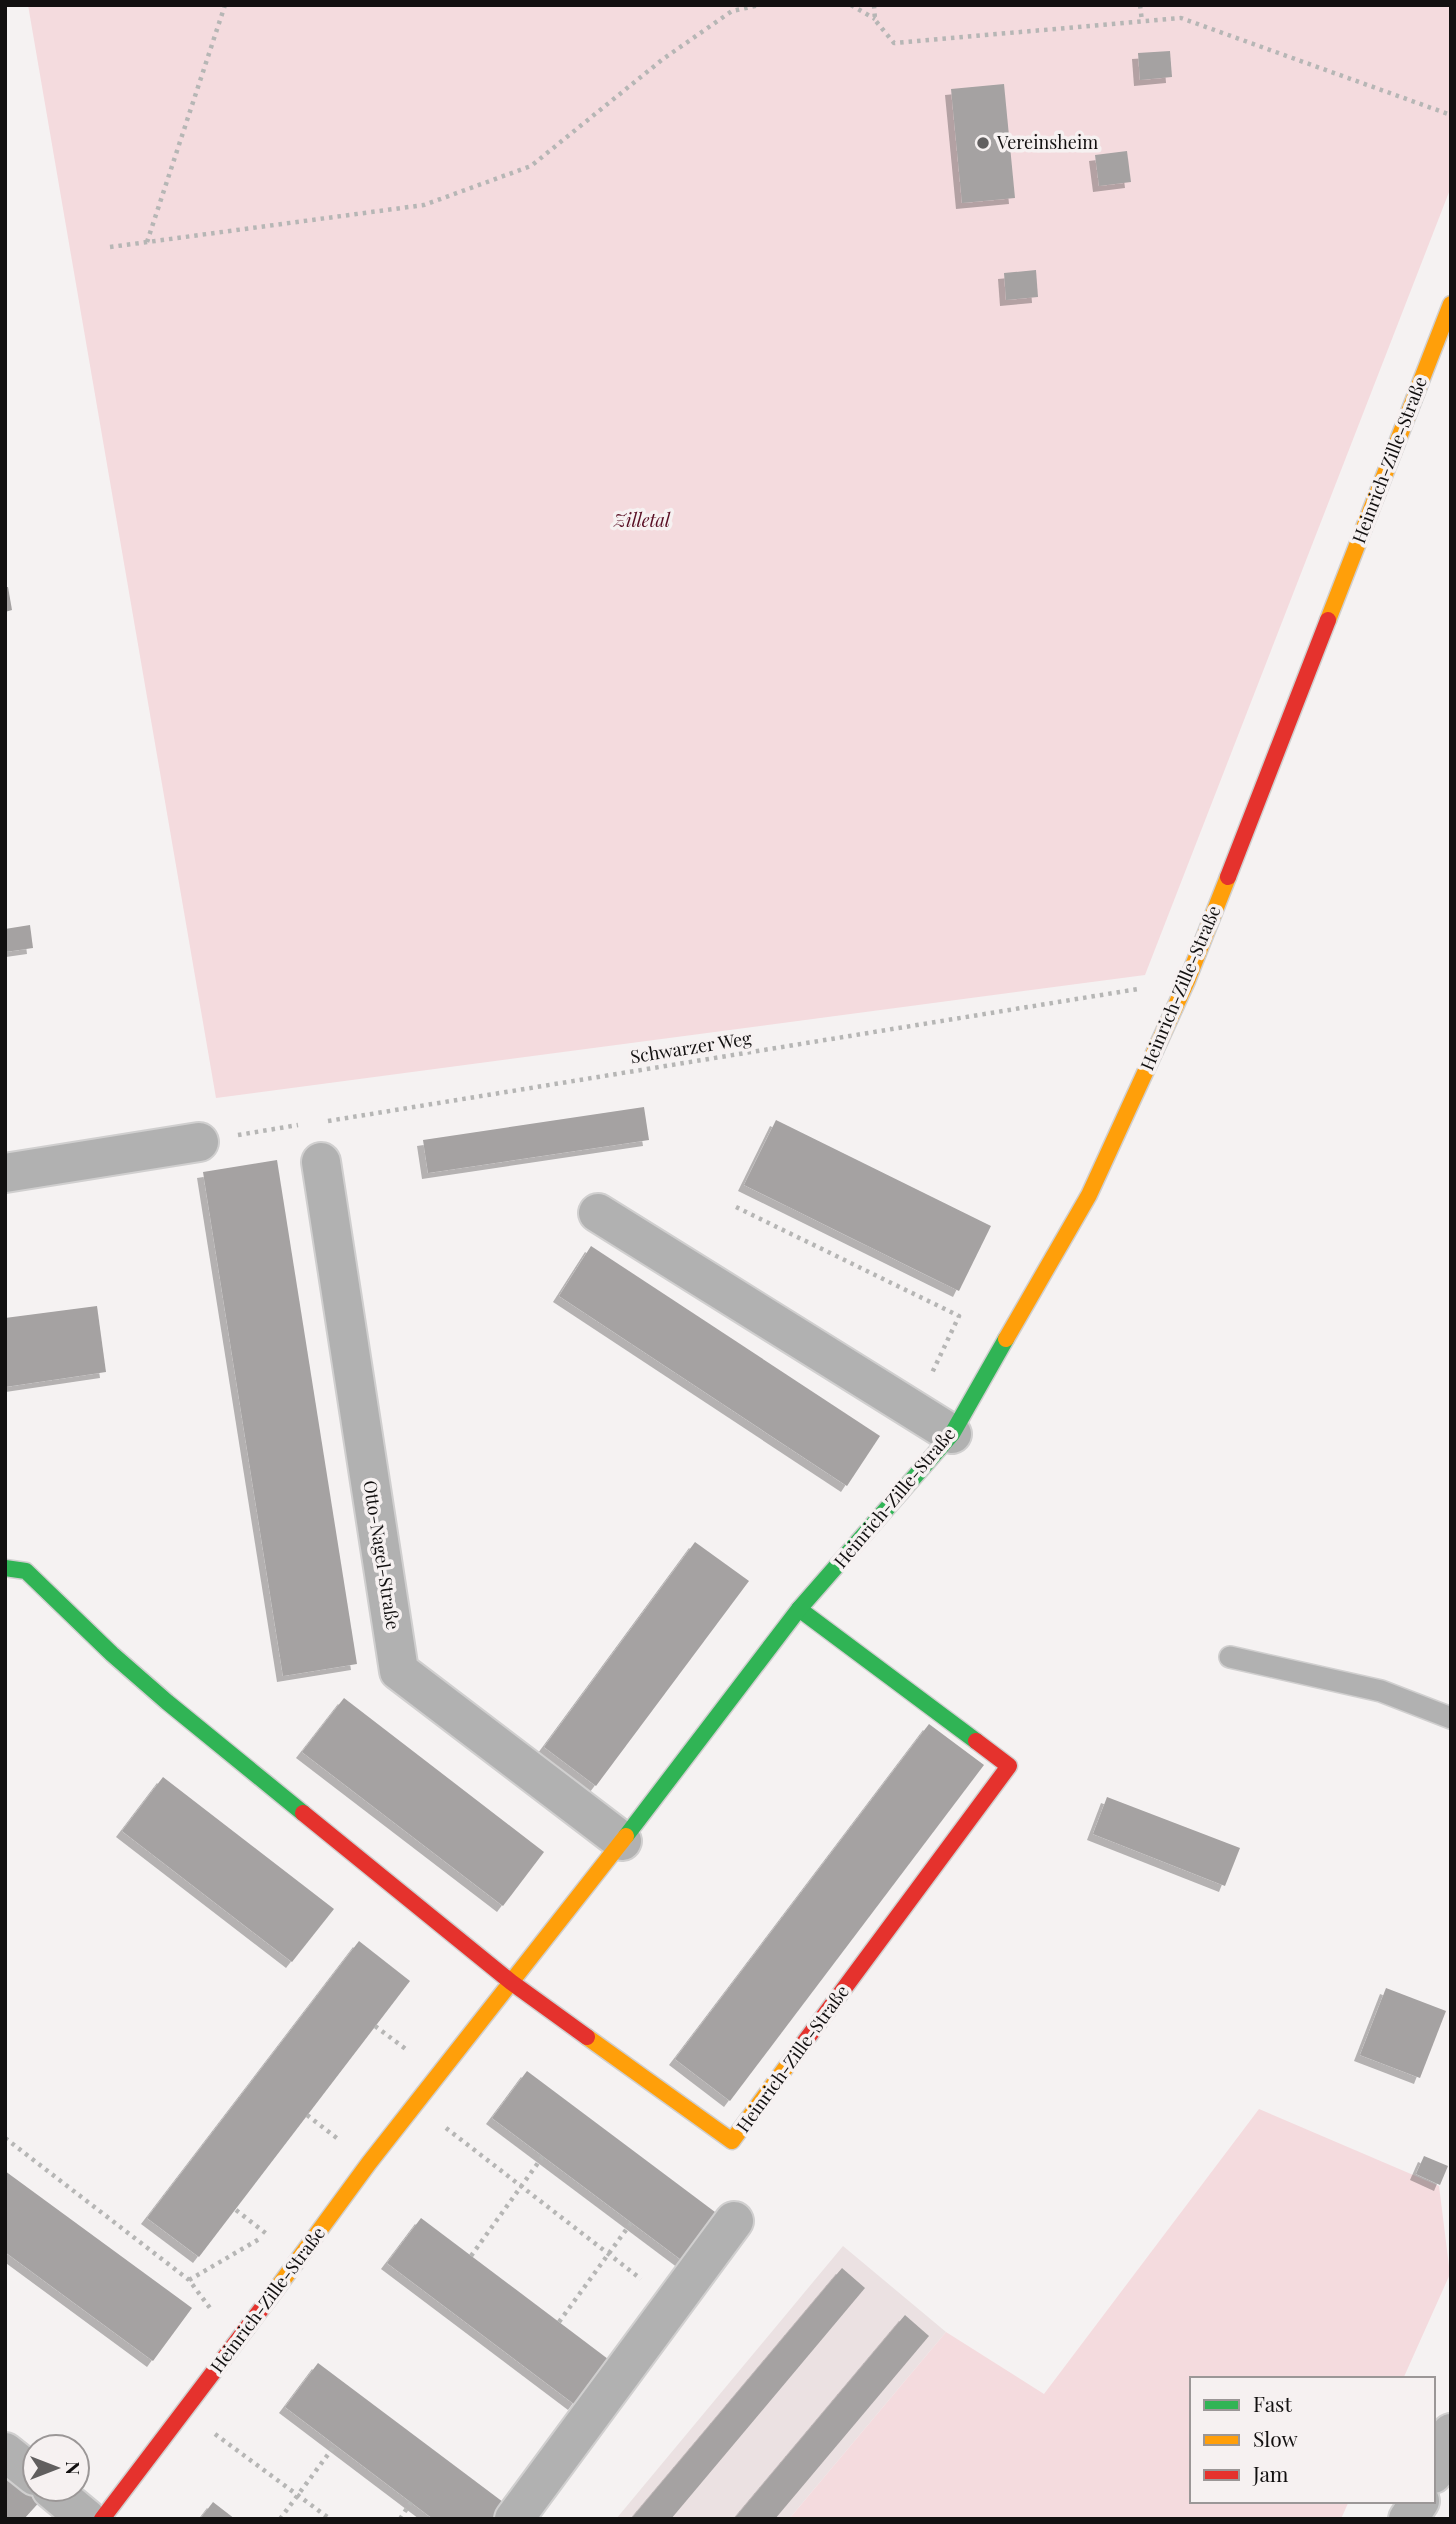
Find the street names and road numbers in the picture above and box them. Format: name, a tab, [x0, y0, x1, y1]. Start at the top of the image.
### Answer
street label: Heinrich-Zille-Straße	[1346, 373, 1432, 546]
street label: Heinrich-Zille-Straße	[1135, 902, 1226, 1074]
street label: Schwarzer Weg	[628, 1026, 754, 1068]
street label: Heinrich-Zille-Straße	[828, 1422, 960, 1573]
street label: Otto-Nagel-Straße	[358, 1479, 406, 1631]
street label: Heinrich-Zille-Straße	[731, 1980, 854, 2137]
street label: Heinrich-Zille-Straße	[204, 2222, 330, 2377]

